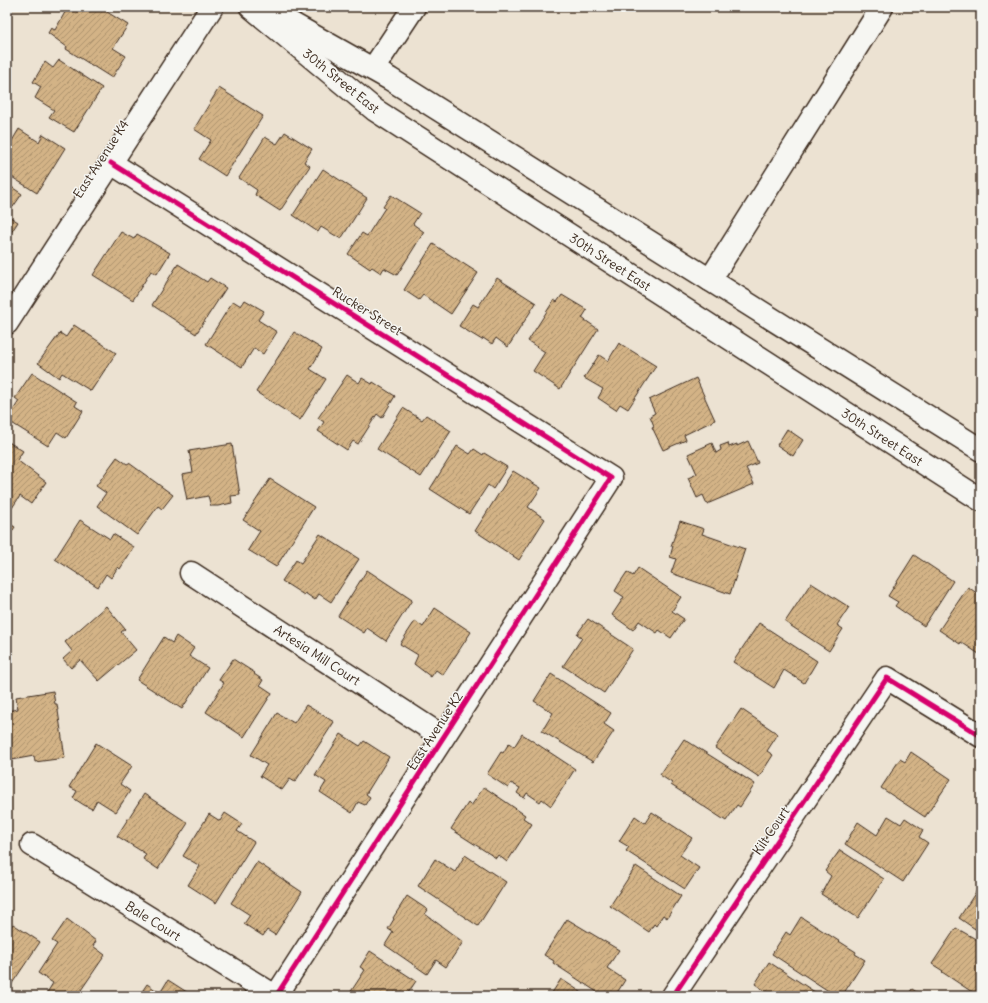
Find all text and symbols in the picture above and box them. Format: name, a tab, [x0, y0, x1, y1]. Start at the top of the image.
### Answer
street label: 30th Street East	[299, 45, 383, 118]
street label: East Avenue K4	[69, 117, 133, 201]
street label: 30th Street East	[566, 229, 655, 295]
street label: Rucker Street	[329, 283, 406, 339]
street label: 30th Street East	[838, 404, 927, 470]
street label: Artesia Mill Court	[271, 621, 364, 690]
street label: East Avenue K2	[403, 689, 467, 773]
street label: Kilt Court	[749, 803, 794, 858]
street label: Bale Court	[122, 897, 184, 945]

